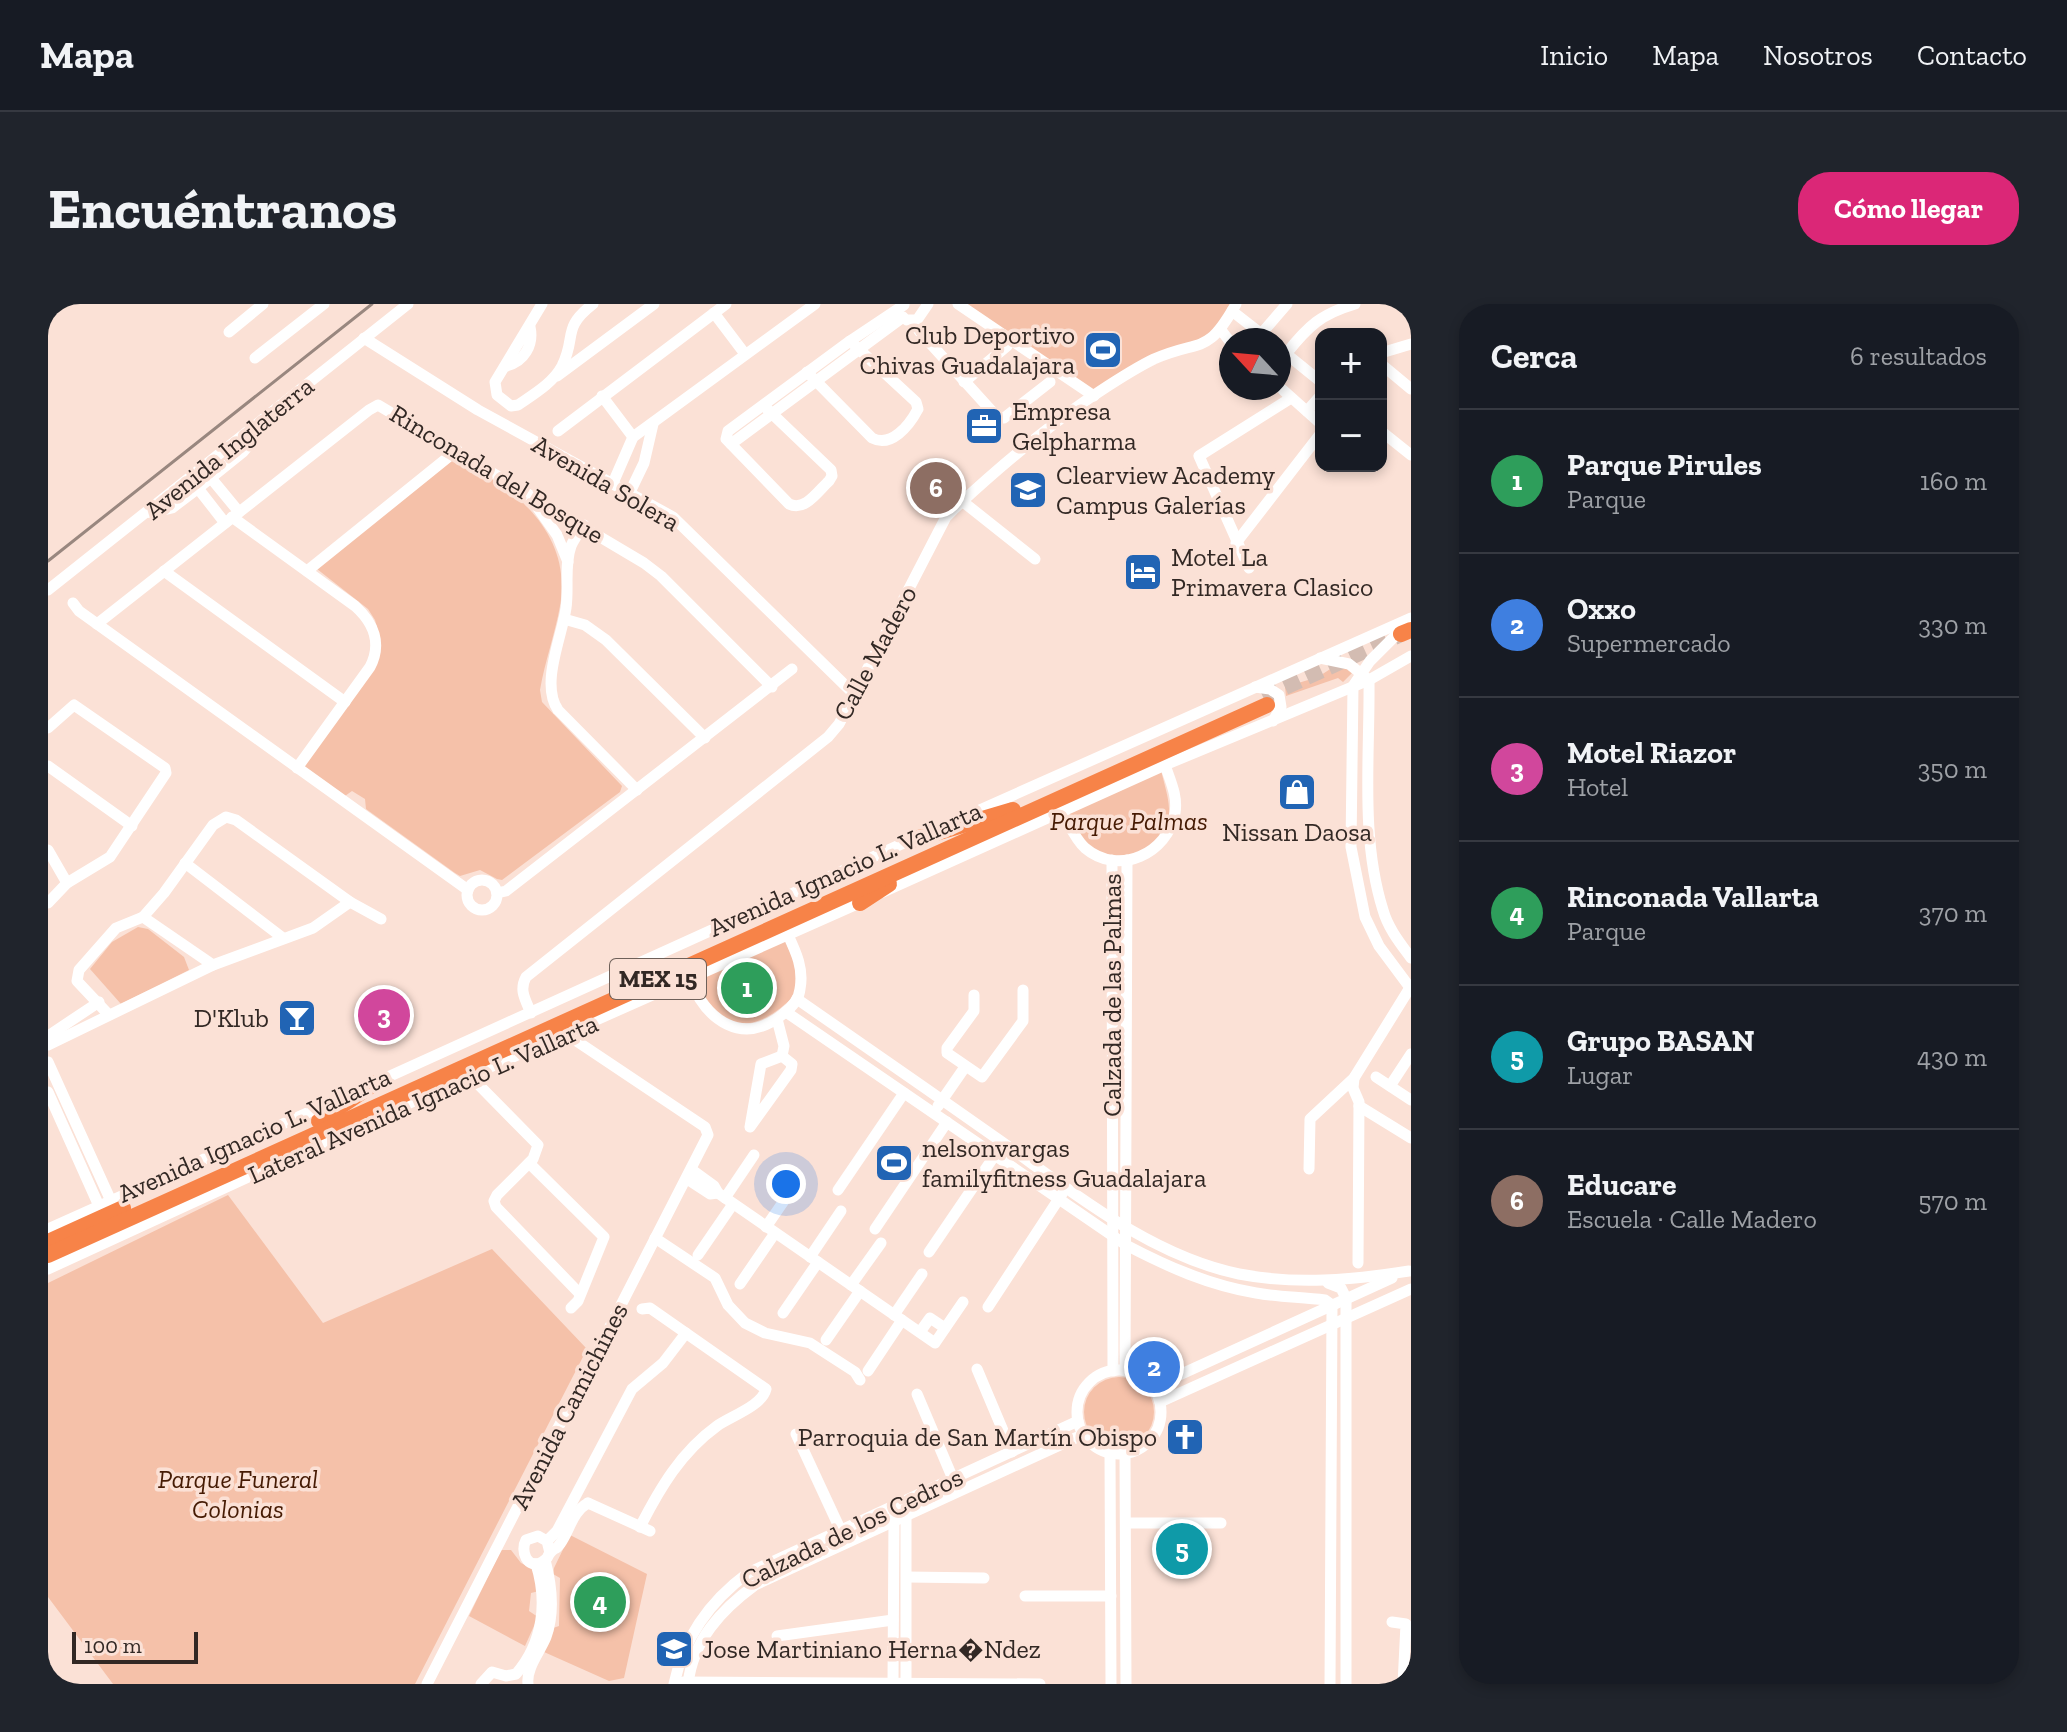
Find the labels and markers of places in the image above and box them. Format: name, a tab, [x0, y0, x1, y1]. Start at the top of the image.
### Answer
place label: Club Deportivo Chivas Guadalajara	[860, 319, 1075, 381]
sports icon: Club Deportivo Chivas Guadalajara	[1082, 329, 1124, 371]
place label: Empresa Gelpharma	[1012, 395, 1137, 457]
office icon: Empresa Gelpharma	[963, 405, 1005, 447]
pin: 6	[910, 458, 962, 518]
place label: Clearview Academy Campus Galerías	[1056, 459, 1276, 521]
school or university icon: Clearview Academy Campus Galerías	[1007, 469, 1049, 511]
place label: Motel La Primavera Clasico	[1171, 541, 1373, 603]
hotel icon: Motel La Primavera Clasico	[1122, 551, 1164, 593]
shop icon: Nissan Daosa	[1276, 771, 1318, 813]
place label: Nissan Daosa	[1222, 816, 1373, 848]
pin: 1	[721, 958, 773, 1018]
pin: 3	[358, 985, 410, 1045]
bar icon: D'Klub	[276, 997, 318, 1039]
place label: D'Klub	[194, 1002, 269, 1034]
place label: nelsonvargas familyfitness Guadalajara	[922, 1132, 1207, 1194]
sports icon: nelsonvargas familyfitness Guadalajara	[873, 1142, 915, 1184]
pin: 2	[1128, 1337, 1180, 1397]
church icon: Parroquia de San Martín Obispo	[1164, 1416, 1206, 1458]
place label: Parroquia de San Martín Obispo	[798, 1421, 1157, 1453]
pin: 5	[1156, 1519, 1208, 1579]
pin: 4	[574, 1572, 626, 1632]
school or university icon: Jose Martiniano Herna�Ndez	[653, 1628, 695, 1670]
place label: Jose Martiniano Herna�Ndez	[702, 1633, 1041, 1665]

